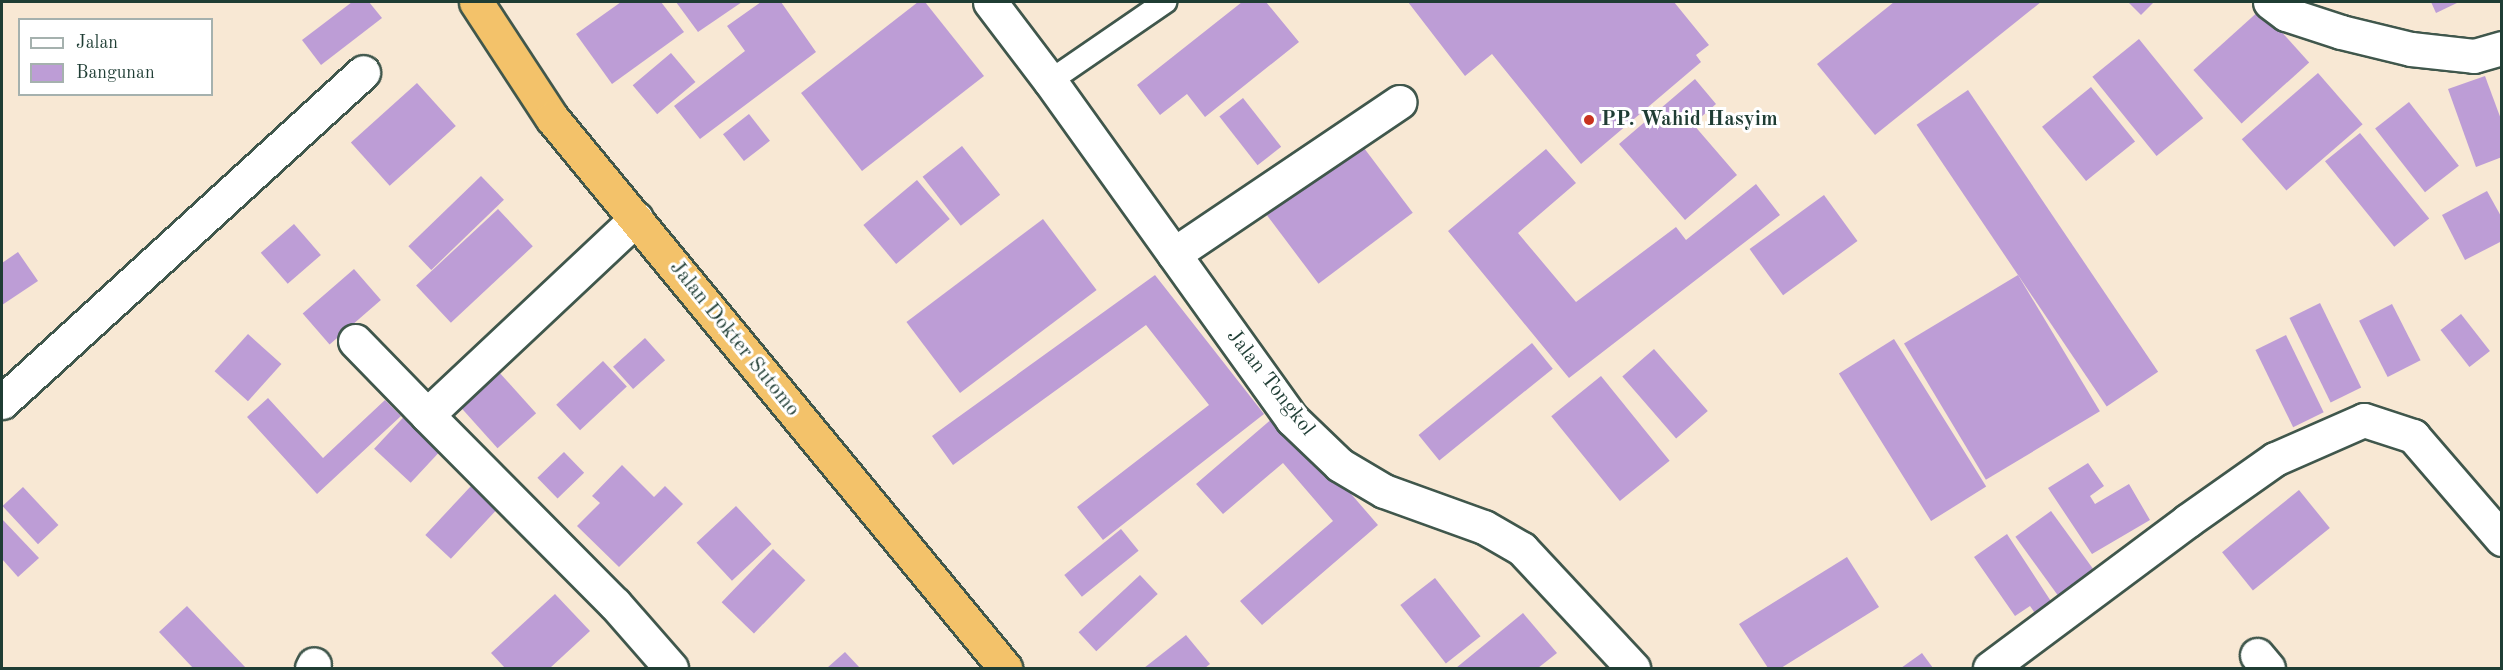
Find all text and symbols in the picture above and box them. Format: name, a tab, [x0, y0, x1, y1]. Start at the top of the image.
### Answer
legend	[18, 18, 213, 96]
text: Jalan	[76, 34, 118, 52]
text: Bangunan	[76, 64, 155, 82]
place label: PP. Wahid Hasyim	[1601, 107, 1778, 133]
marker: PP. Wahid Hasyim	[1582, 113, 1596, 127]
street label: Jalan Dokter Sutomo	[663, 256, 805, 422]
street label: Jalan Tongkol	[1220, 325, 1320, 441]

